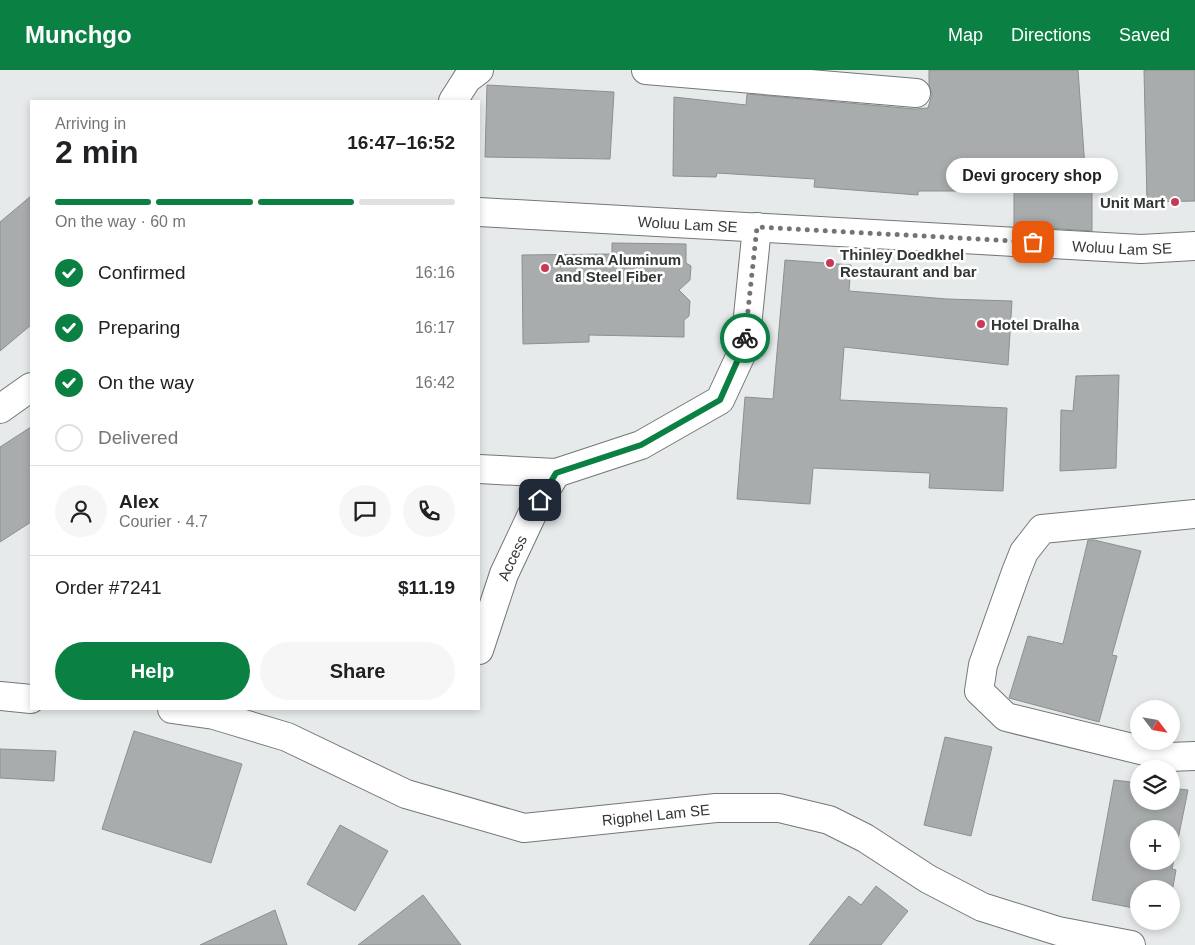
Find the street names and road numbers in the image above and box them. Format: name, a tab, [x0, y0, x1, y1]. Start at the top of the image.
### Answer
street label: Woluu Lam SE	[637, 212, 738, 235]
street label: Woluu Lam SE	[1072, 237, 1172, 258]
street label: Access	[494, 532, 530, 583]
street label: Rigphel Lam SE	[601, 800, 711, 828]

